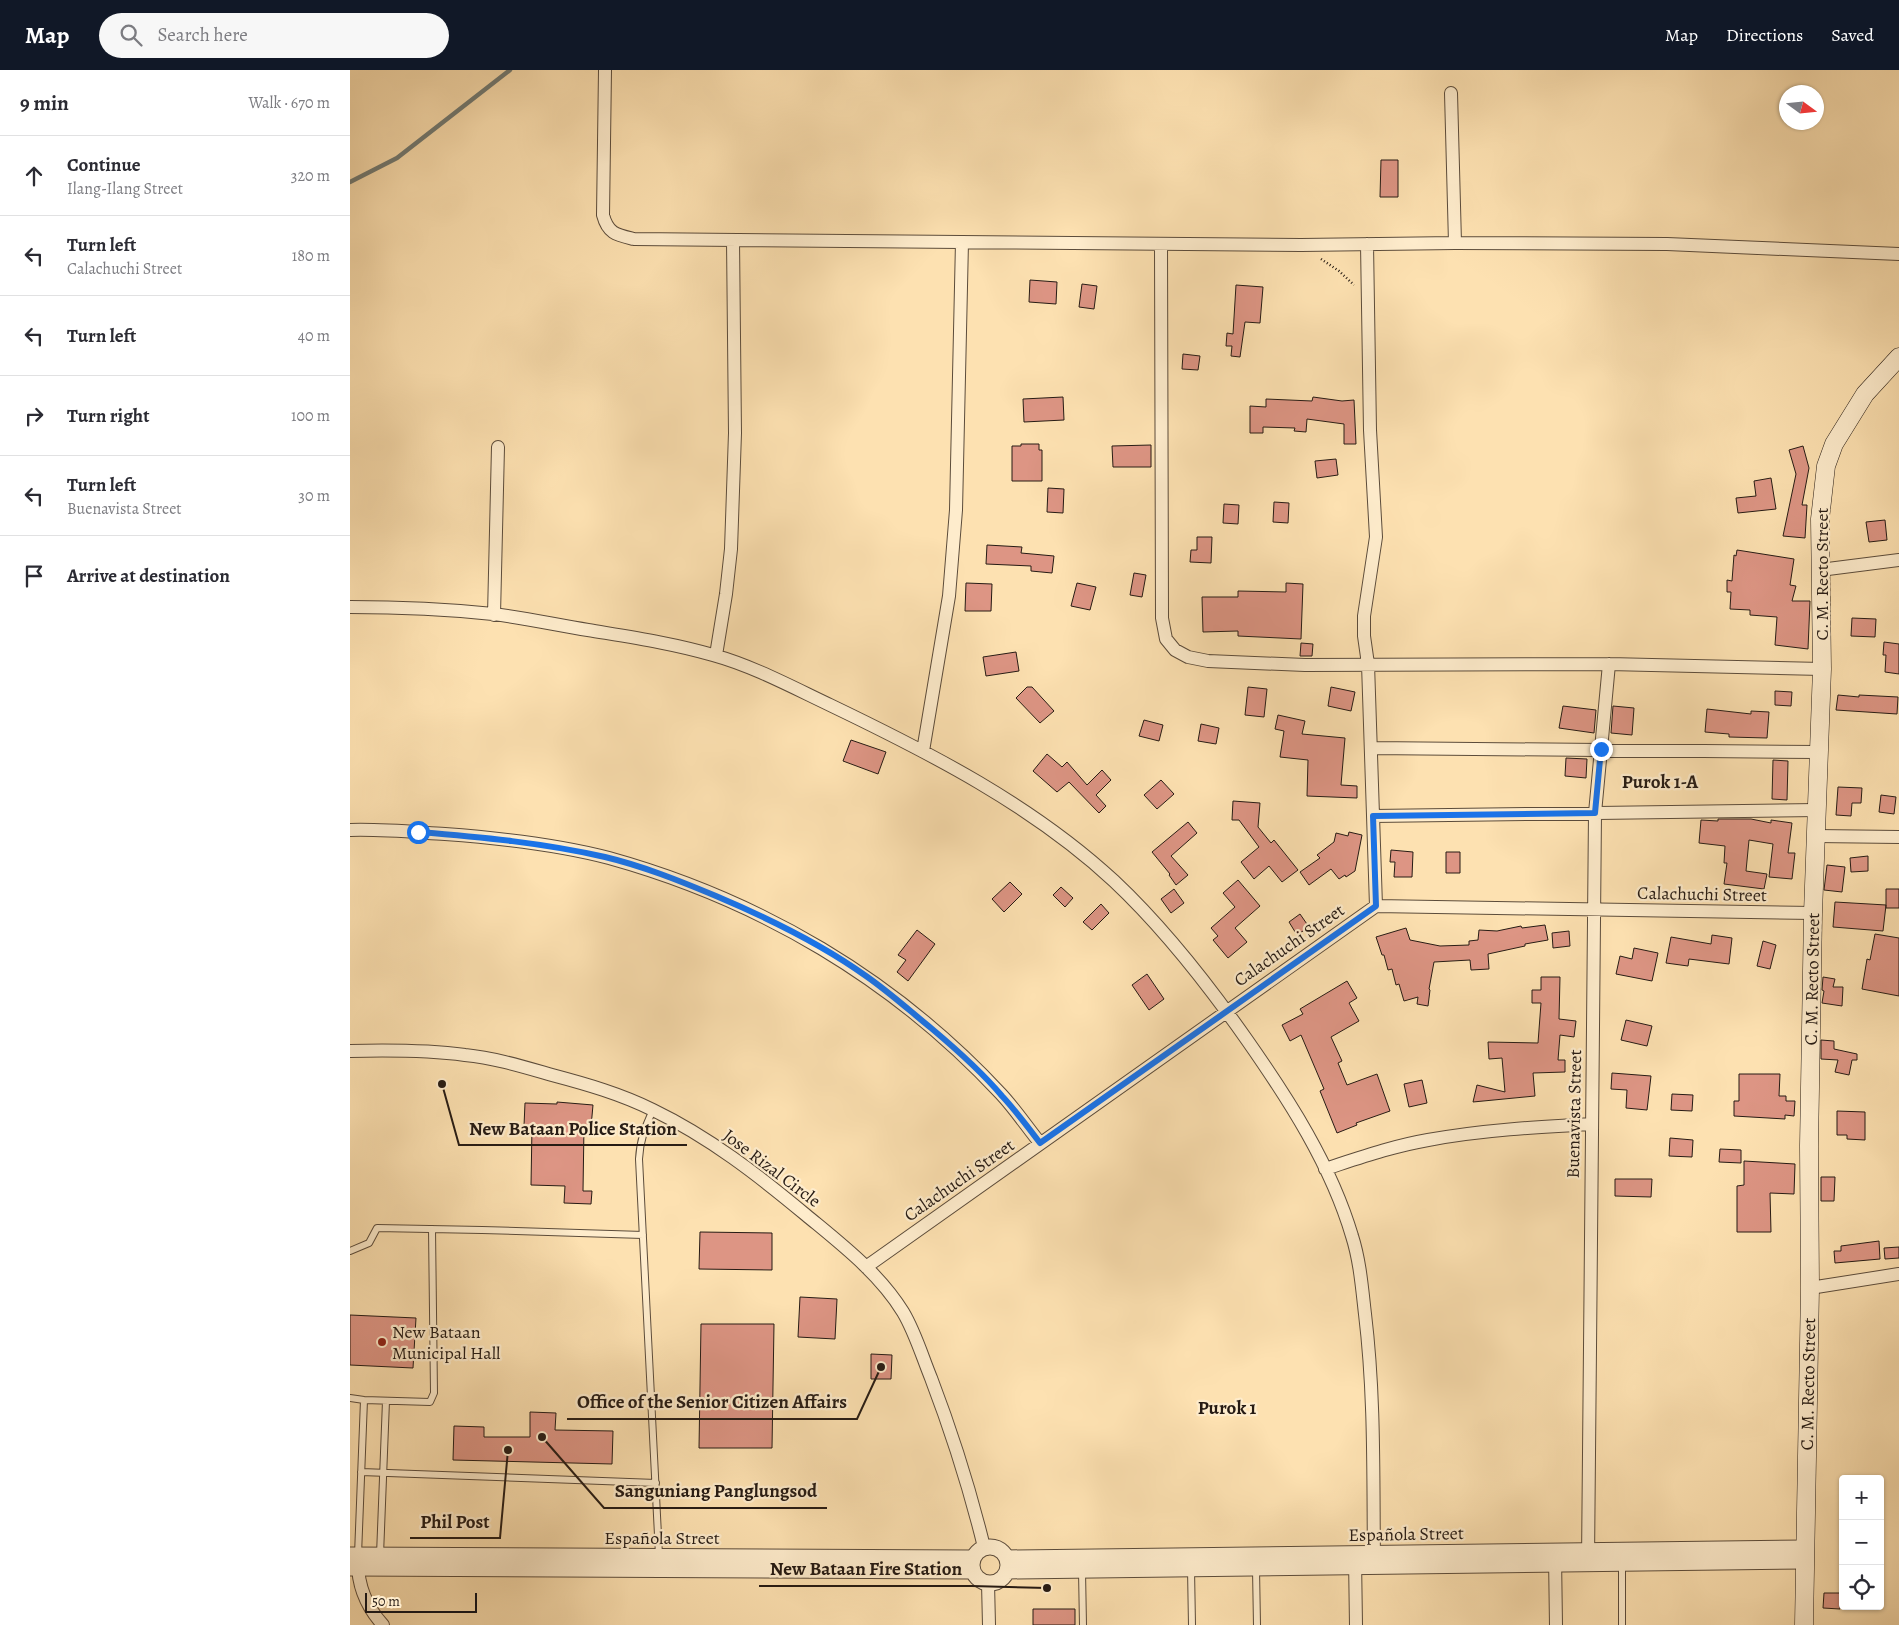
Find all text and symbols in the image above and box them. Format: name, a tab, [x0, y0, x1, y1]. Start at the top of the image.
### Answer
search box	[99, 13, 449, 58]
text: Map	[25, 19, 69, 51]
icon: search	[117, 21, 145, 49]
text: Search here	[157, 22, 248, 48]
text: Map	[1665, 23, 1698, 47]
text: Directions	[1726, 23, 1803, 47]
text: Saved	[1831, 23, 1874, 47]
north arrow	[1779, 85, 1824, 130]
text: 9 min	[20, 89, 69, 117]
text: Walk · 670 m	[248, 92, 330, 114]
text: Continue	[67, 152, 141, 178]
icon: ahead	[20, 162, 48, 190]
text: 320 m	[291, 165, 330, 187]
text: Ilang-Ilang Street	[67, 178, 183, 200]
text: Turn left	[67, 232, 136, 258]
icon: left	[20, 242, 48, 270]
text: 180 m	[292, 245, 330, 267]
text: Calachuchi Street	[67, 258, 182, 280]
icon: left	[20, 322, 48, 350]
text: Turn left	[67, 323, 136, 349]
text: 40 m	[298, 325, 330, 347]
icon: right	[20, 402, 48, 430]
text: Turn right	[67, 403, 149, 429]
text: 100 m	[291, 405, 330, 427]
text: Turn left	[67, 472, 136, 498]
icon: left	[20, 482, 48, 510]
text: 30 m	[298, 485, 330, 507]
text: Buenavista Street	[67, 498, 182, 520]
street label: C. M. Recto Street	[1810, 508, 1834, 640]
icon: arrive	[20, 562, 48, 590]
text: Arrive at destination	[67, 563, 230, 589]
route end	[1590, 738, 1613, 761]
district label: Purok 1-A	[1622, 769, 1699, 795]
route start	[407, 821, 430, 844]
street label: Calachuchi Street	[1637, 881, 1767, 907]
street label: Calachuchi Street	[1229, 898, 1349, 992]
street label: C. M. Recto Street	[1799, 912, 1825, 1046]
street label: Buenavista Street	[1561, 1049, 1587, 1179]
callout: New Bataan Police Station	[459, 1111, 687, 1145]
text: New Bataan Police Station	[469, 1116, 677, 1142]
street label: Jose Rizal Circle	[718, 1123, 826, 1213]
street label: Calachuchi Street	[899, 1133, 1019, 1227]
street label: C. M. Recto Street	[1795, 1317, 1821, 1451]
place label: New Bataan Municipal Hall	[392, 1320, 501, 1365]
marker: New Bataan Municipal Hall	[376, 1336, 388, 1348]
callout: Office of the Senior Citizen Affairs	[567, 1385, 857, 1419]
text: Office of the Senior Citizen Affairs	[577, 1389, 847, 1415]
district label: Purok 1	[1198, 1395, 1257, 1421]
callout: Sanguniang Panglungsod	[604, 1474, 827, 1508]
map controls	[1839, 1475, 1884, 1610]
button: +	[1839, 1475, 1884, 1520]
text: Sanguniang Panglungsod	[615, 1478, 818, 1504]
callout: Phil Post	[410, 1504, 500, 1538]
text: Phil Post	[420, 1509, 490, 1535]
button: −	[1839, 1520, 1884, 1565]
street label: Española Street	[1348, 1521, 1464, 1547]
street label: Española Street	[604, 1526, 720, 1550]
callout: New Bataan Fire Station	[759, 1552, 972, 1586]
text: New Bataan Fire Station	[770, 1556, 962, 1582]
button: locate	[1839, 1565, 1884, 1610]
scale bar	[365, 1590, 478, 1613]
text: 50 m	[372, 1592, 400, 1611]

